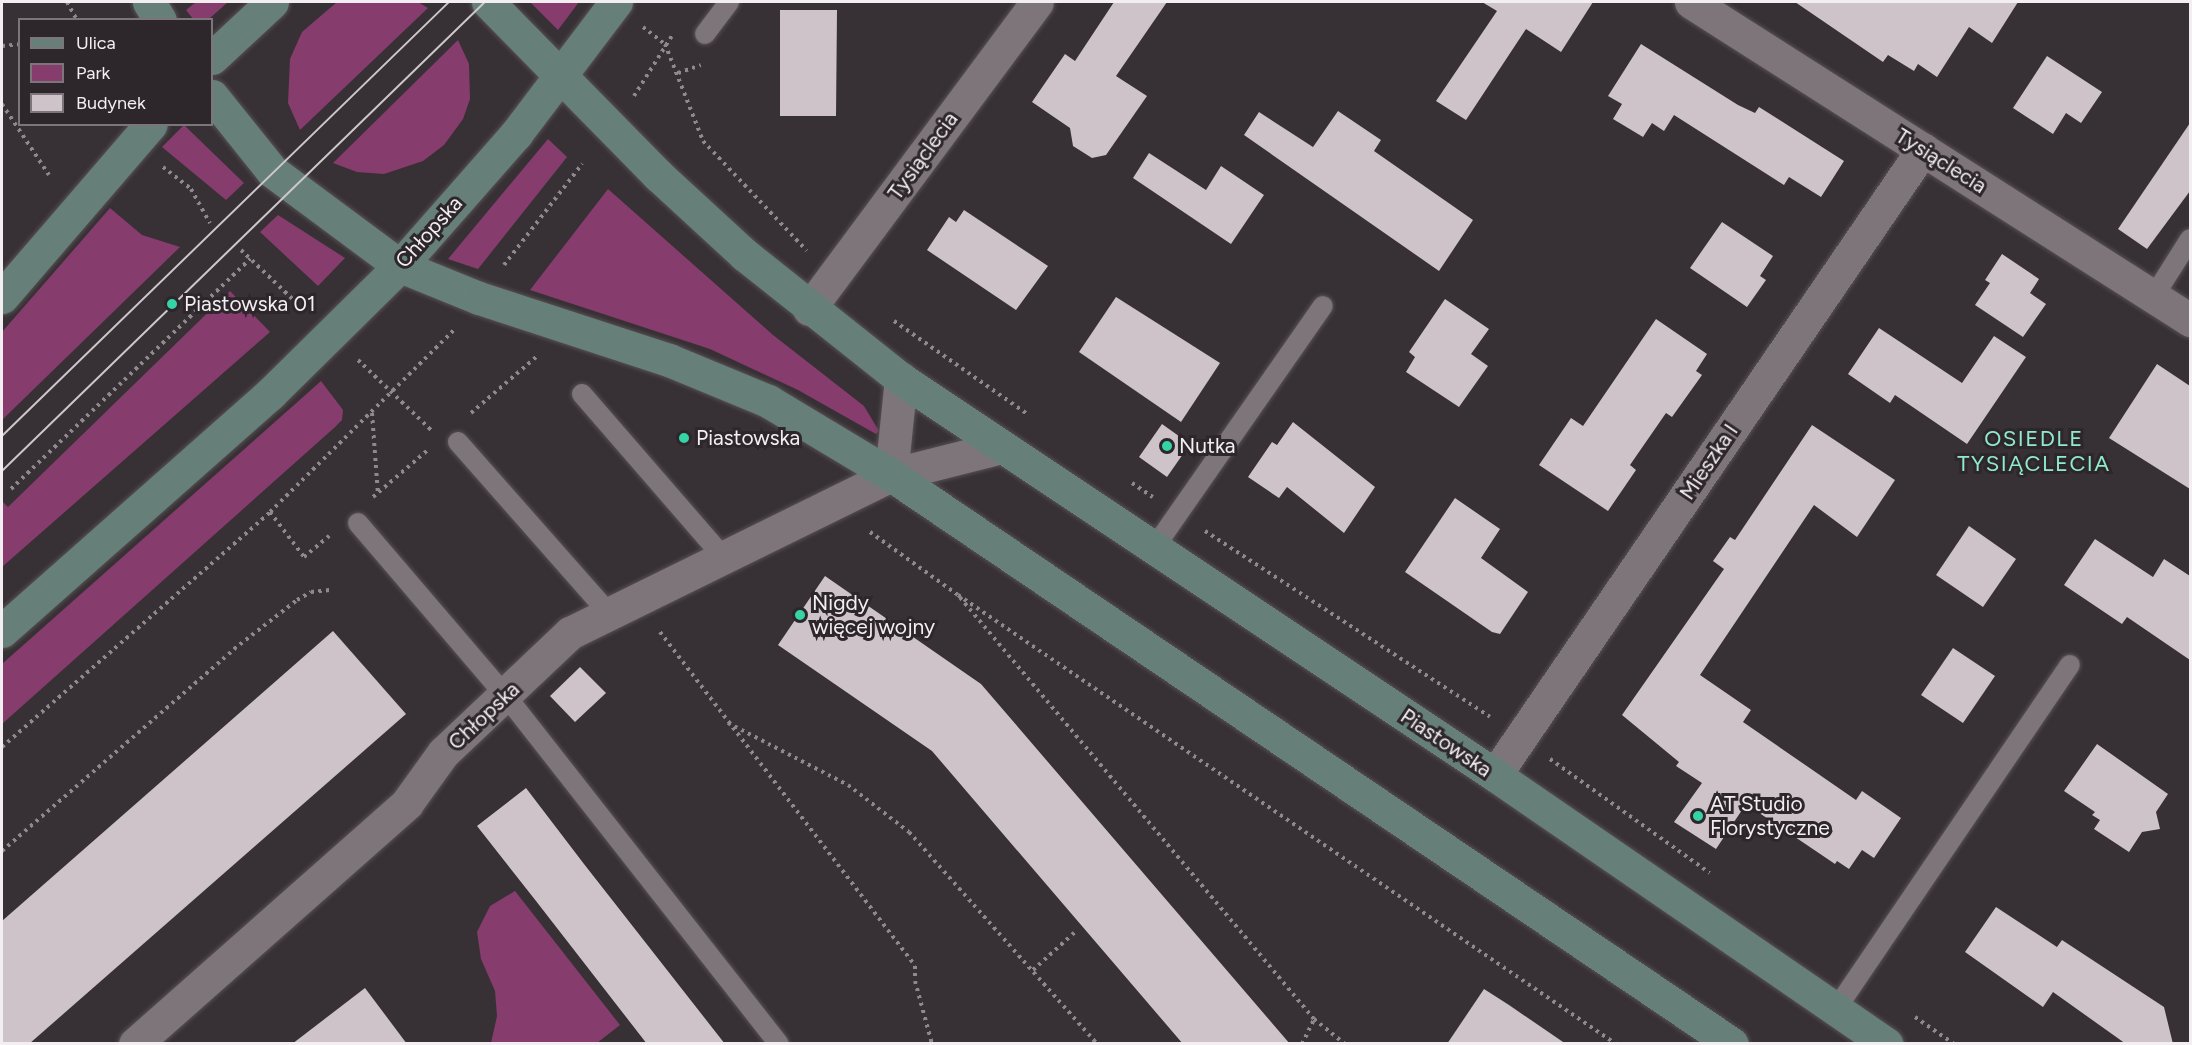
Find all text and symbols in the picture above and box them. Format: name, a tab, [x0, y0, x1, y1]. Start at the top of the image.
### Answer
legend	[18, 18, 213, 126]
text: Ulica	[76, 32, 116, 54]
text: Park	[76, 62, 110, 84]
text: Budynek	[76, 92, 146, 114]
street label: Tysiąclecia	[883, 107, 963, 205]
street label: Tysiąclecia	[1891, 123, 1991, 199]
street label: Chłopska	[390, 191, 468, 273]
place label: Piastowska 01	[184, 291, 316, 317]
marker: Piastowska 01	[165, 297, 179, 311]
street label: Mieszka I	[1675, 419, 1743, 505]
place label: Piastowska	[696, 425, 800, 451]
district label: OSIEDLE TYSIĄCLECIA	[1957, 425, 2111, 476]
marker: Piastowska	[677, 431, 691, 445]
place label: Nutka	[1179, 433, 1236, 459]
marker: Nutka	[1160, 439, 1174, 453]
place label: Nigdy więcej wojny	[812, 590, 935, 640]
marker: Nigdy więcej wojny	[793, 608, 807, 622]
street label: Chłopska	[443, 677, 525, 755]
street label: Piastowska	[1396, 703, 1496, 783]
place label: AT Studio Florystyczne	[1710, 791, 1830, 841]
marker: AT Studio Florystyczne	[1691, 809, 1705, 823]

